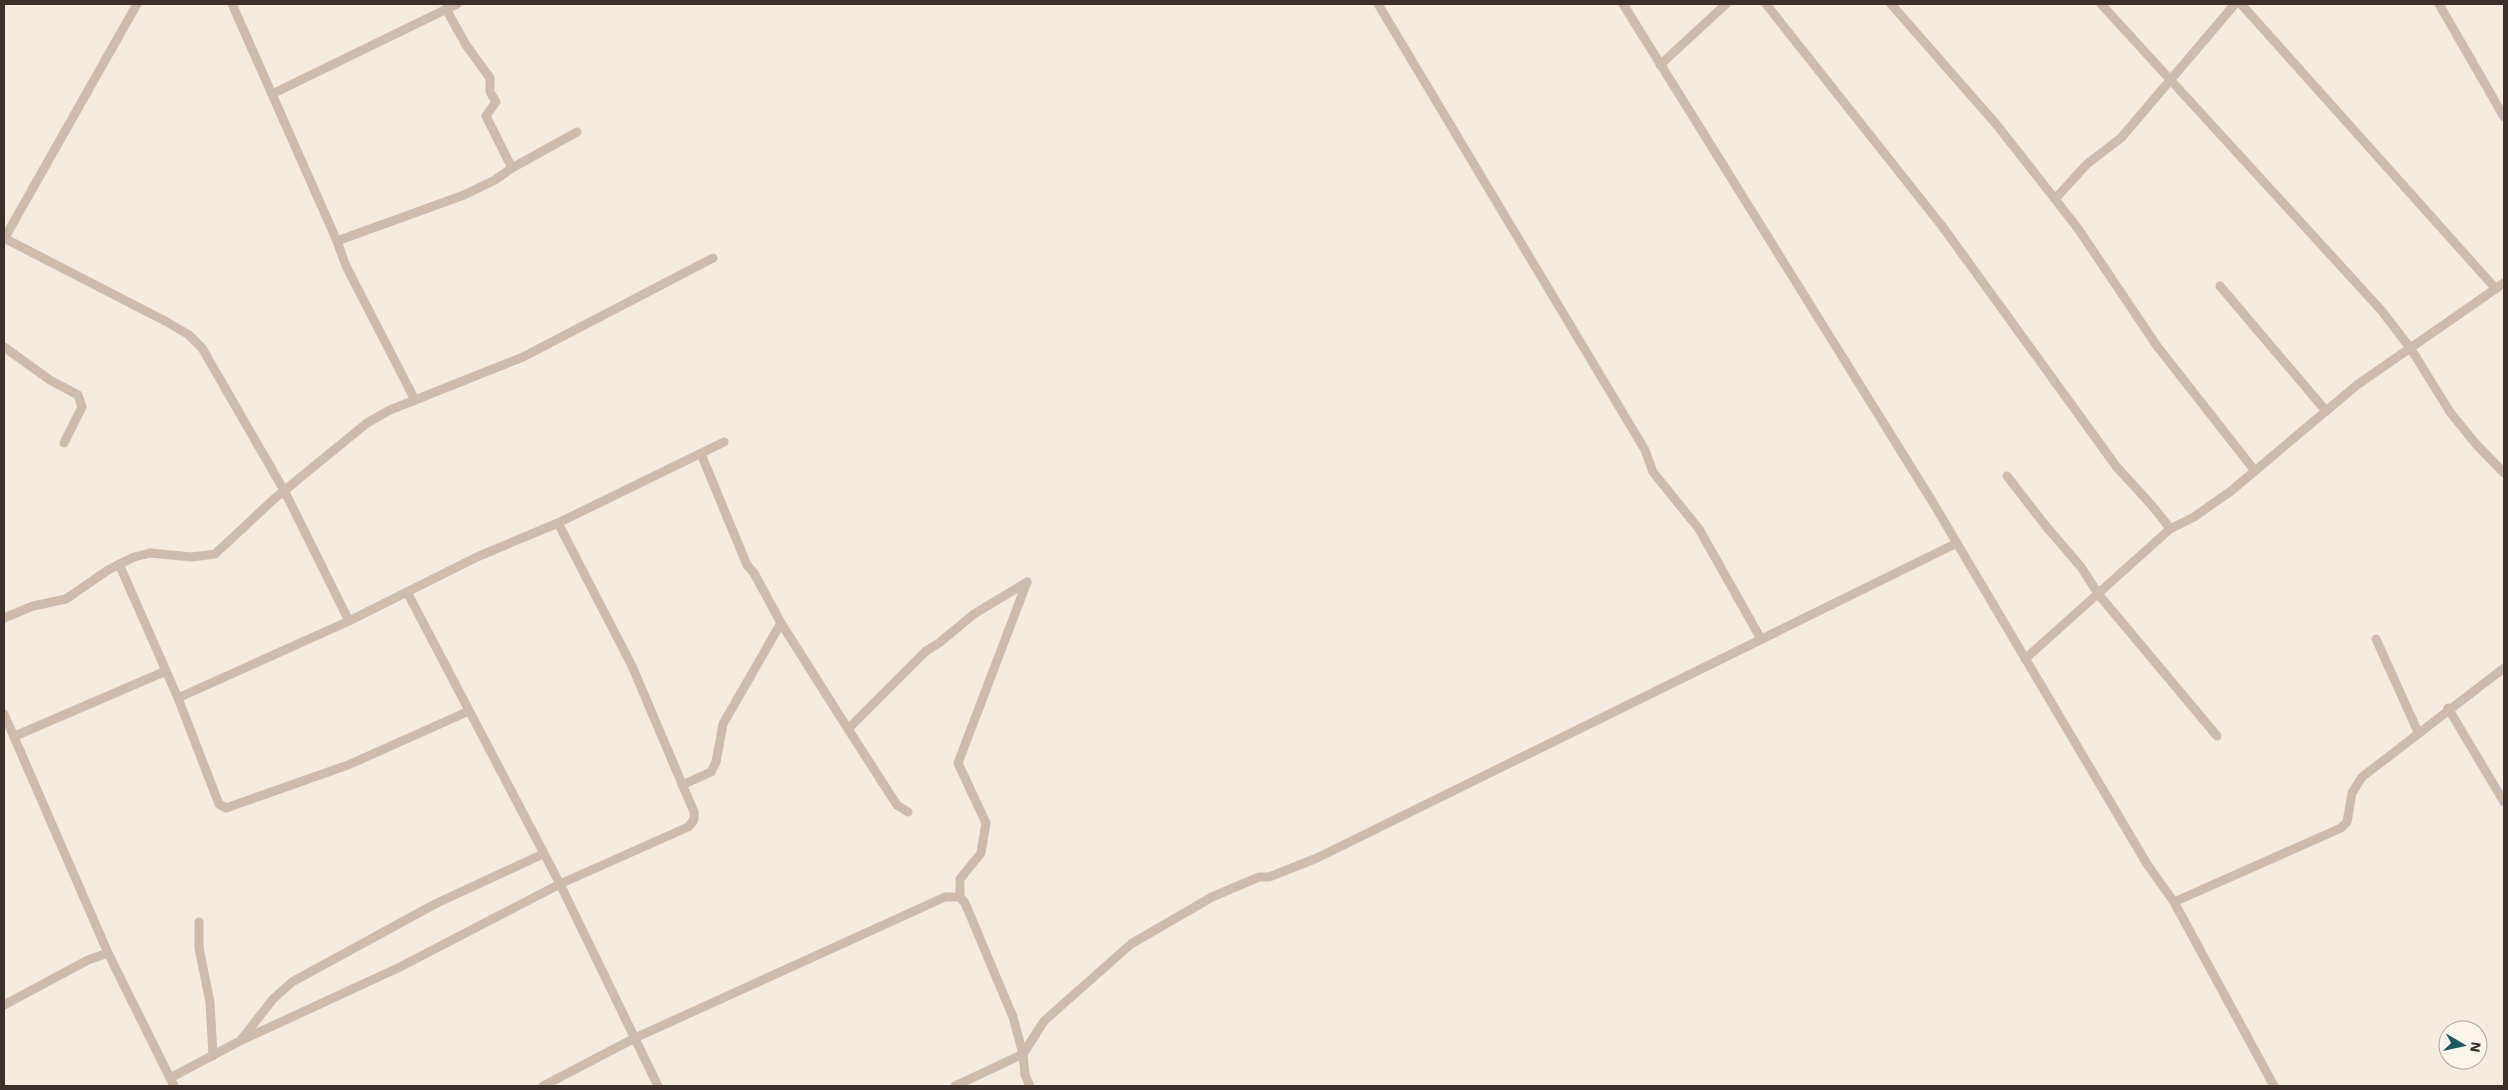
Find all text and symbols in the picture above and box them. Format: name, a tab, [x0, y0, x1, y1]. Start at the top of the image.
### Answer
north arrow	[2438, 1020, 2488, 1070]
text: N	[2467, 1041, 2485, 1053]

